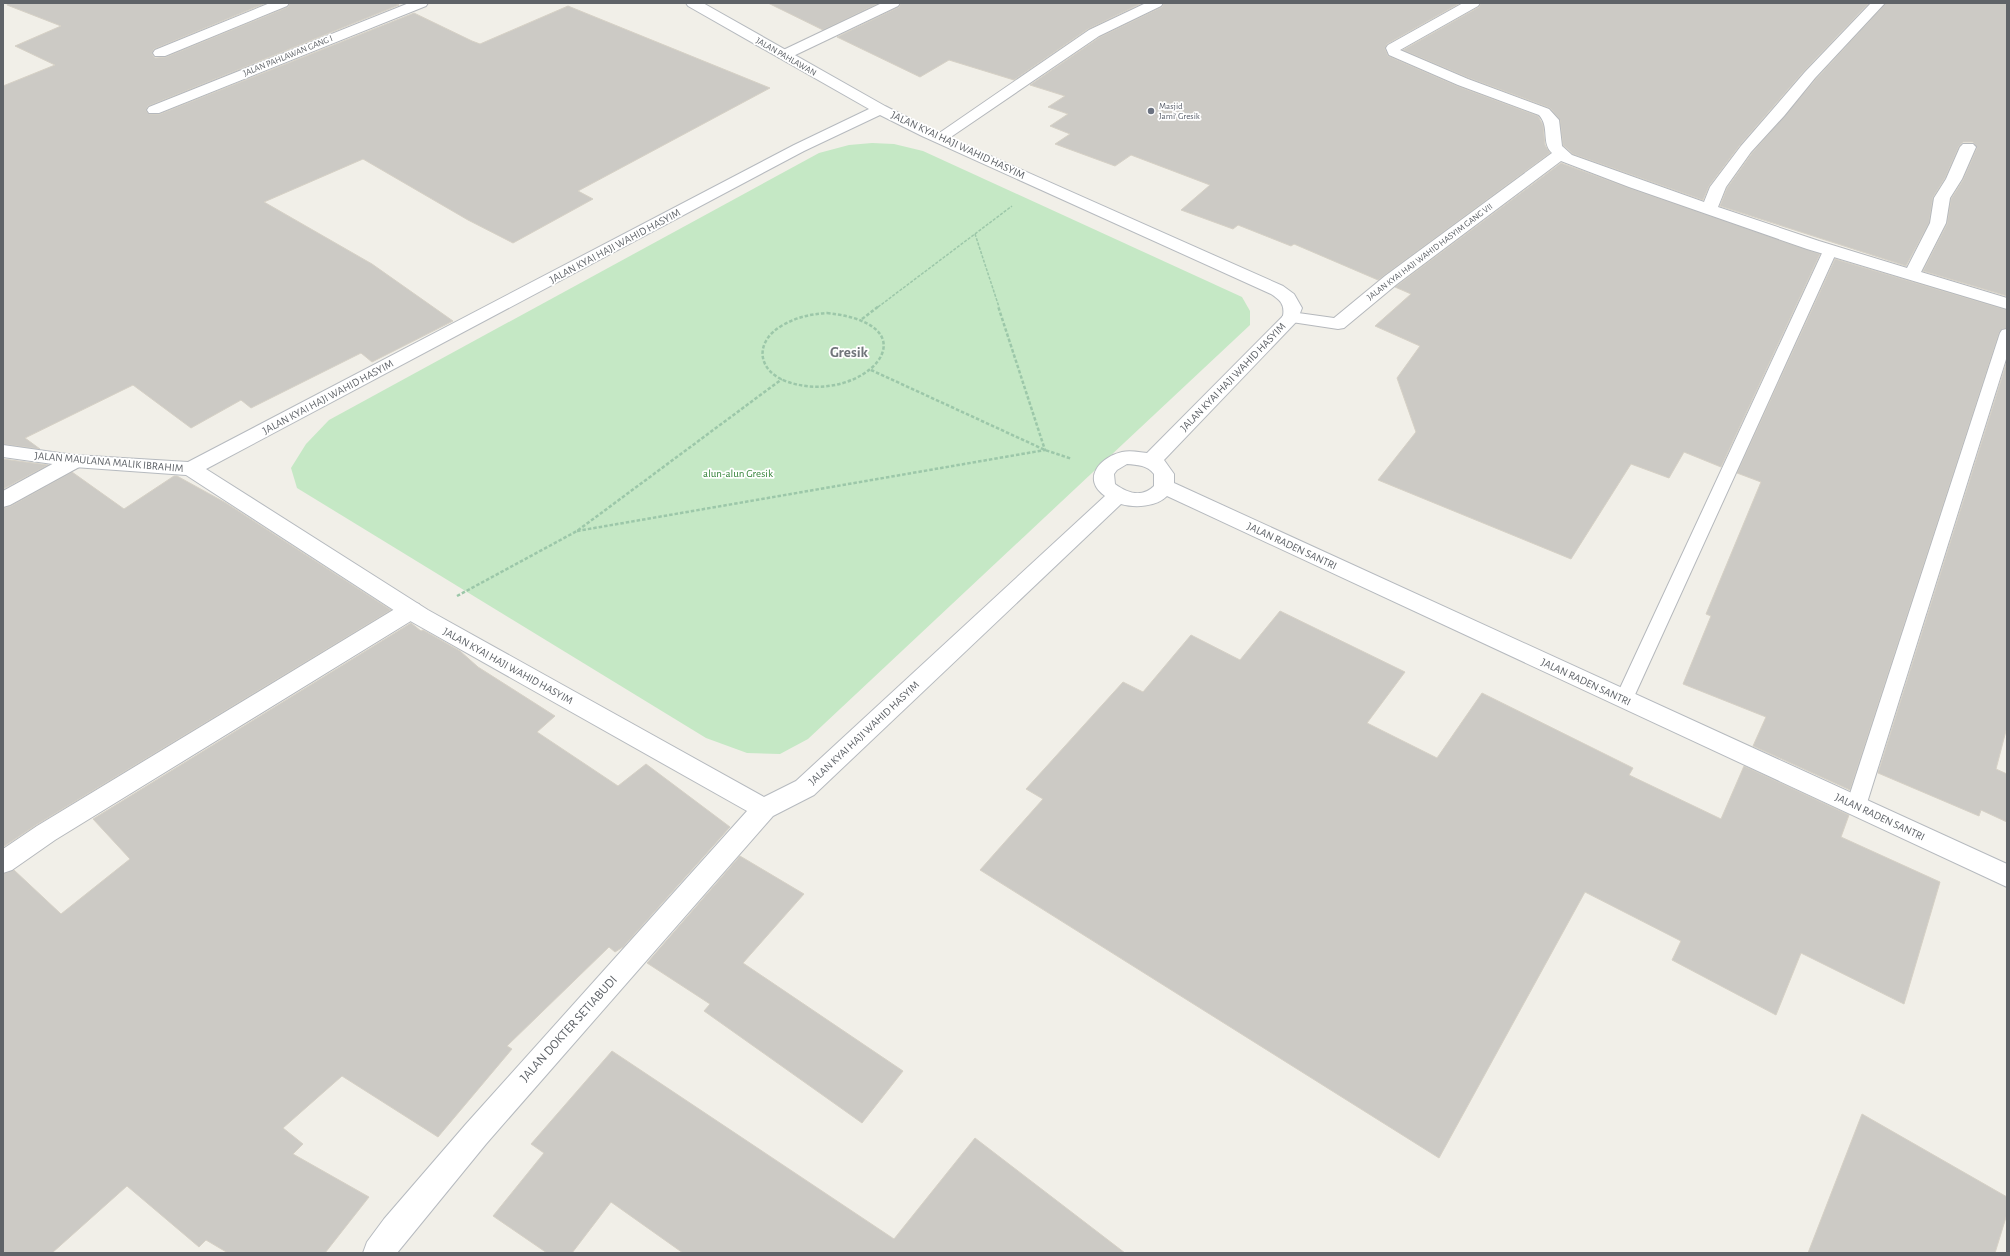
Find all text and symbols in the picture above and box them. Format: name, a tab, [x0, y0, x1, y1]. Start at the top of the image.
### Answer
street label: JALAN PAHLAWAN GANG I	[242, 34, 334, 78]
street label: JALAN PAHLAWAN	[754, 36, 818, 78]
place label: Masjid Jami' Gresik	[1159, 102, 1201, 121]
marker: Masjid Jami' Gresik	[1146, 106, 1156, 116]
street label: JALAN KYAI HAJI WAHID HASYIM	[889, 109, 1027, 181]
street label: JALAN KYAI HAJI WAHID HASYIM GANG VII	[1366, 202, 1494, 302]
street label: JALAN KYAI HAJI WAHID HASYIM	[548, 207, 682, 285]
street label: JALAN KYAI HAJI WAHID HASYIM	[1178, 320, 1288, 433]
district label: Gresik	[830, 345, 869, 360]
street label: JALAN KYAI HAJI WAHID HASYIM	[261, 358, 395, 436]
street label: JALAN MAULANA MALIK IBRAHIM	[34, 450, 184, 474]
park label: alun-alun Gresik	[703, 468, 773, 479]
street label: JALAN RADEN SANTRI	[1245, 520, 1339, 572]
street label: JALAN KYAI HAJI WAHID HASYIM	[441, 626, 575, 706]
street label: JALAN RADEN SANTRI	[1539, 656, 1633, 708]
street label: JALAN KYAI HAJI WAHID HASYIM	[807, 679, 921, 787]
street label: JALAN RADEN SANTRI	[1833, 791, 1927, 843]
street label: JALAN DOKTER SETIABUDI	[518, 973, 620, 1085]

